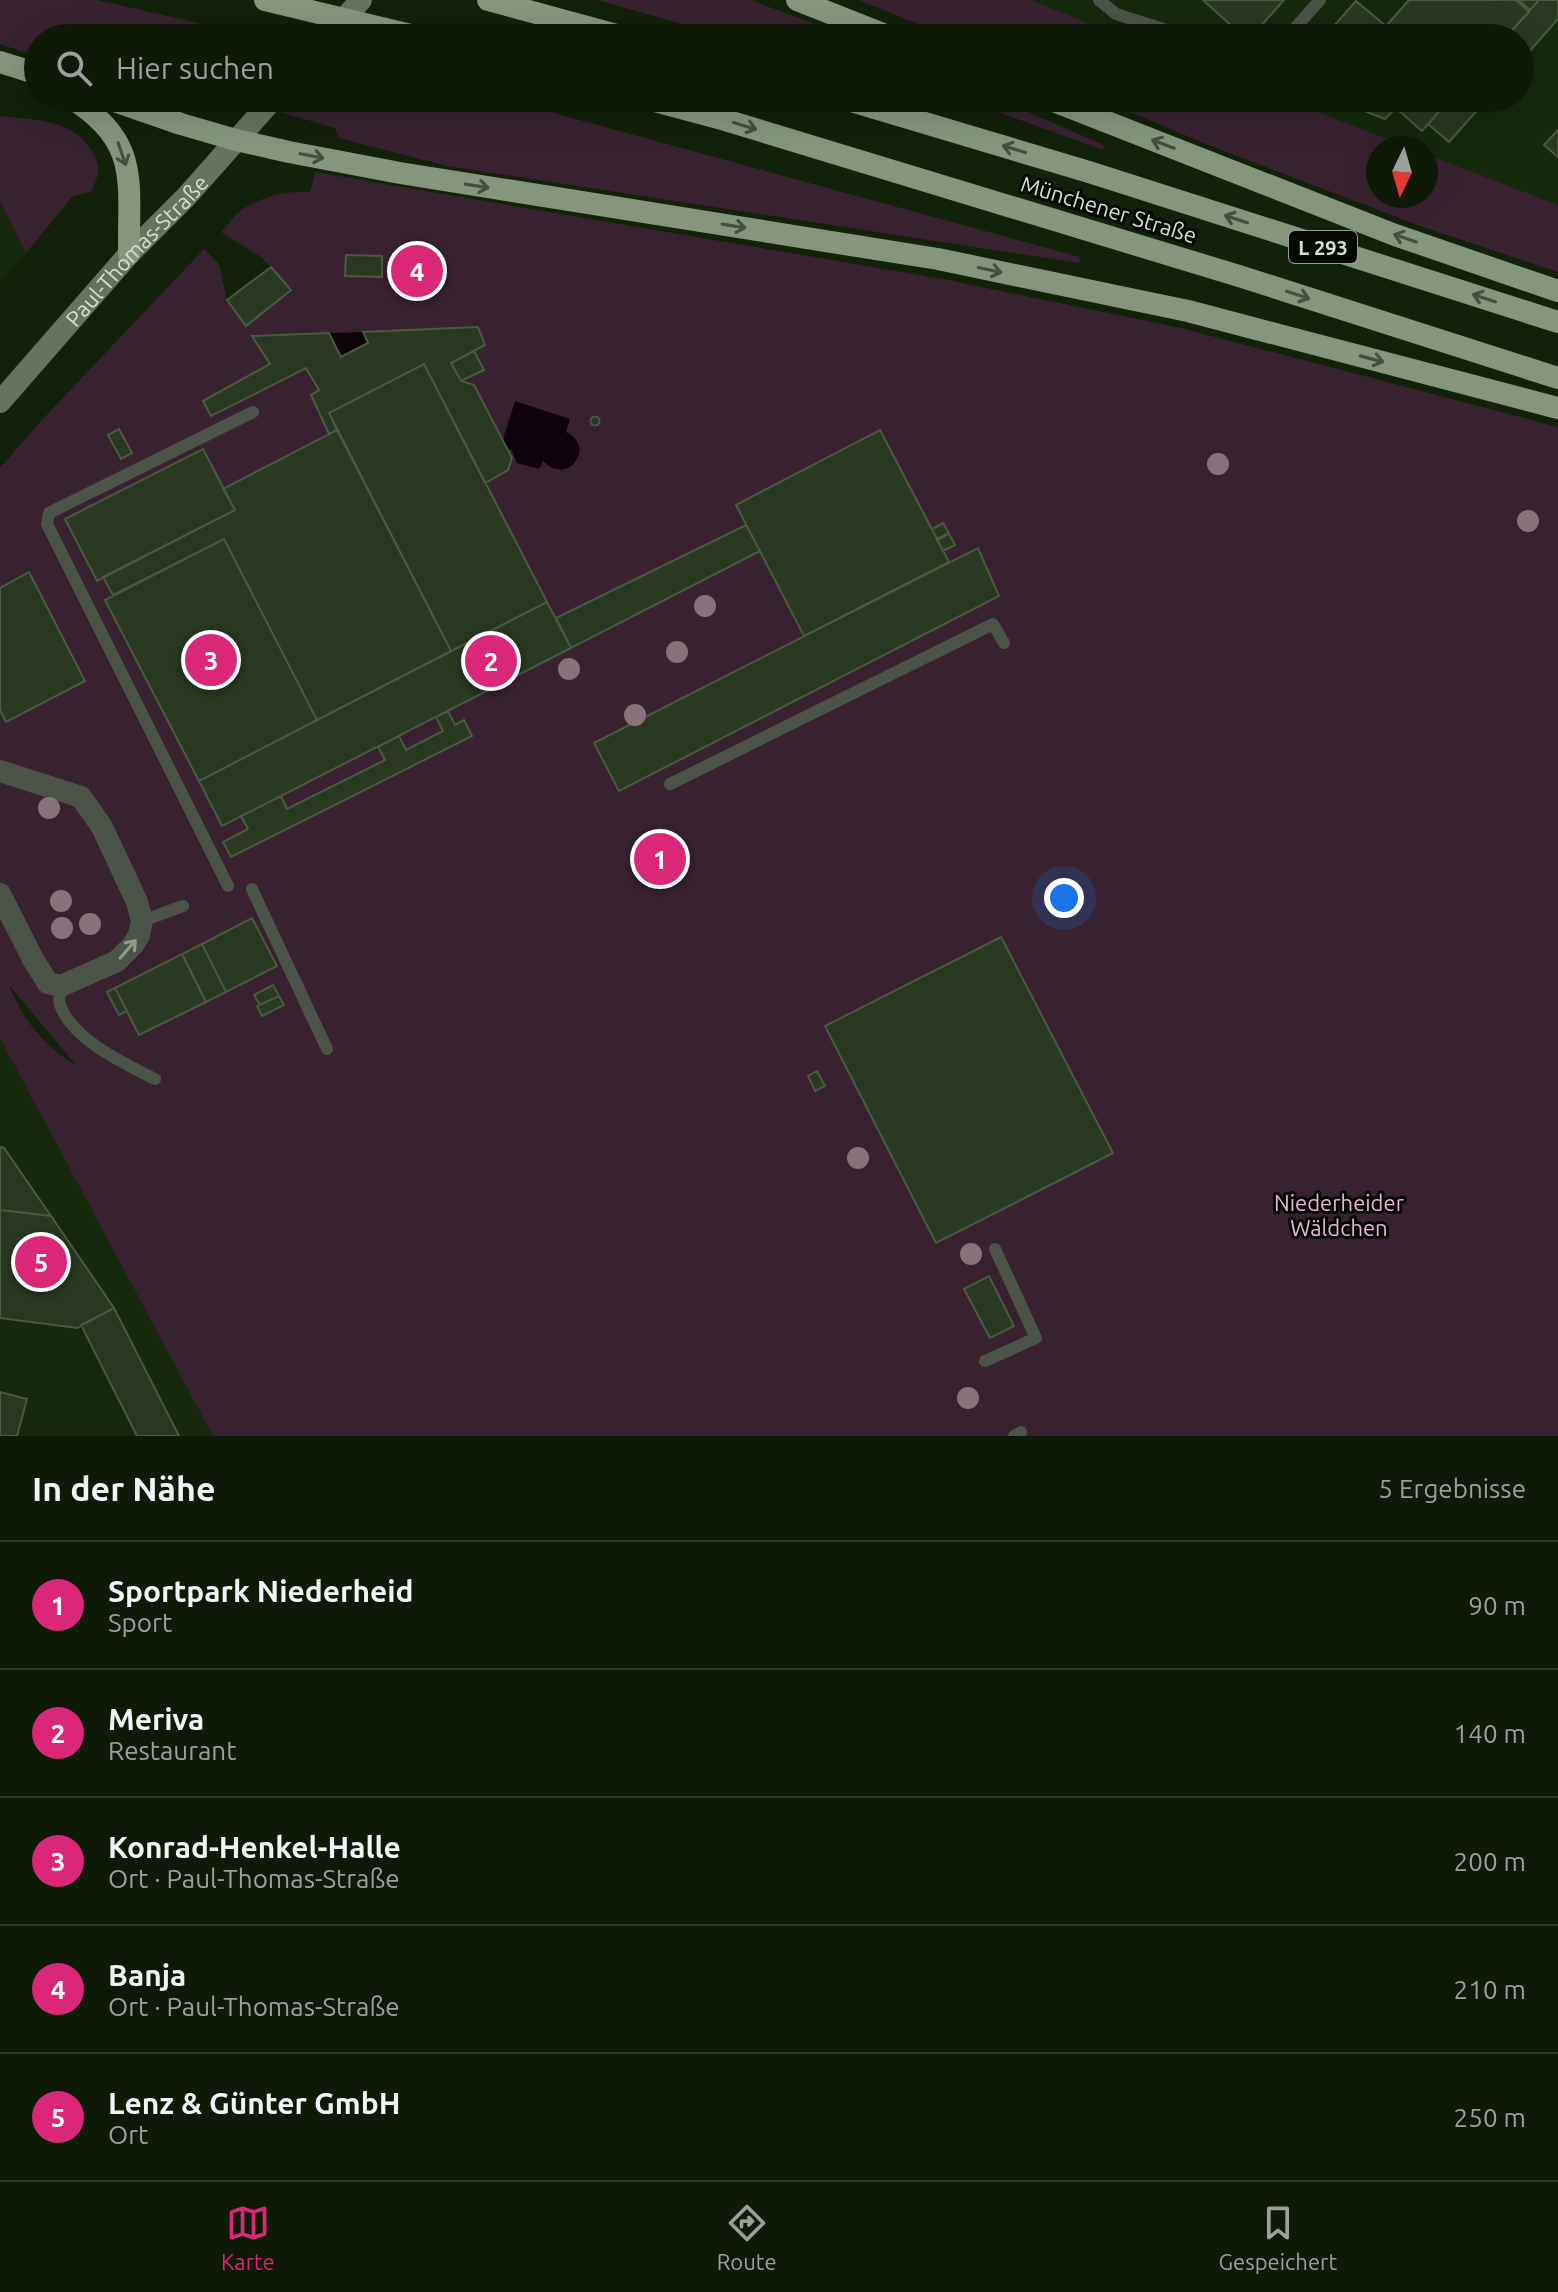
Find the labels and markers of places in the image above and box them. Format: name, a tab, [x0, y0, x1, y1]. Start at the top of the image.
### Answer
pin: 4	[391, 241, 443, 301]
pin: 3	[185, 630, 237, 690]
pin: 2	[465, 631, 517, 691]
pin: 1	[634, 829, 686, 889]
pin: 5	[15, 1232, 67, 1292]

